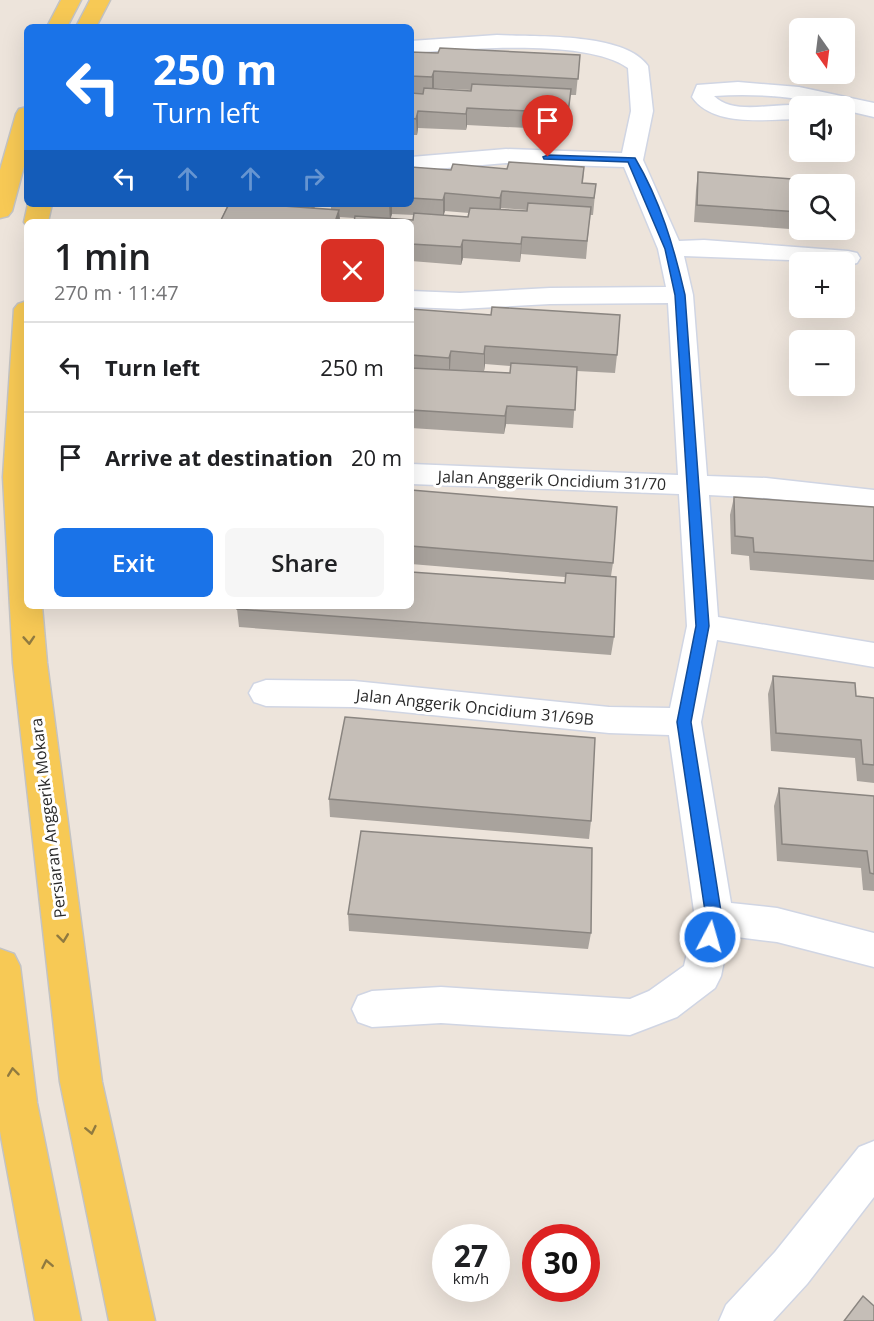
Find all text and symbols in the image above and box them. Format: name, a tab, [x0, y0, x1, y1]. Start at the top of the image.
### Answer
north arrow	[789, 18, 855, 84]
map controls	[789, 18, 855, 396]
text: 250 m	[153, 40, 277, 97]
icon: left	[54, 48, 132, 126]
text: Turn left	[153, 94, 260, 131]
pin	[522, 95, 573, 157]
button: sound	[789, 96, 855, 162]
icon: arrive	[531, 104, 564, 137]
icon: left	[108, 162, 141, 195]
icon: ahead	[171, 162, 204, 195]
icon: ahead	[234, 162, 267, 195]
icon: right	[297, 162, 330, 195]
button: search	[789, 174, 855, 240]
text: 1 min	[54, 232, 151, 281]
button: close	[321, 239, 384, 302]
button: +	[789, 252, 855, 318]
text: 270 m · 11:47	[54, 279, 179, 306]
button: −	[789, 330, 855, 396]
icon: left	[54, 351, 87, 384]
text: Turn left	[105, 352, 200, 382]
text: 250 m	[320, 352, 384, 382]
icon: arrive	[54, 441, 87, 474]
text: Arrive at destination	[105, 442, 333, 472]
text: 20 m	[351, 442, 402, 472]
street label: Jalan Anggerik Oncidium 31/70	[435, 465, 667, 495]
button: Exit	[54, 528, 213, 597]
button: Share	[225, 528, 384, 597]
one-way arrow	[22, 635, 35, 644]
street label: Jalan Anggerik Oncidium 31/69B	[353, 683, 595, 730]
street label: Persiaran Anggerik Mokara	[25, 717, 71, 919]
position arrow	[678, 905, 742, 969]
one-way arrow	[56, 933, 68, 942]
one-way arrow	[7, 1067, 19, 1076]
one-way arrow	[84, 1125, 97, 1135]
speed limit sign: 30	[522, 1224, 600, 1302]
text: 27	[454, 1235, 488, 1276]
one-way arrow	[41, 1259, 54, 1269]
text: km/h	[453, 1268, 489, 1288]

